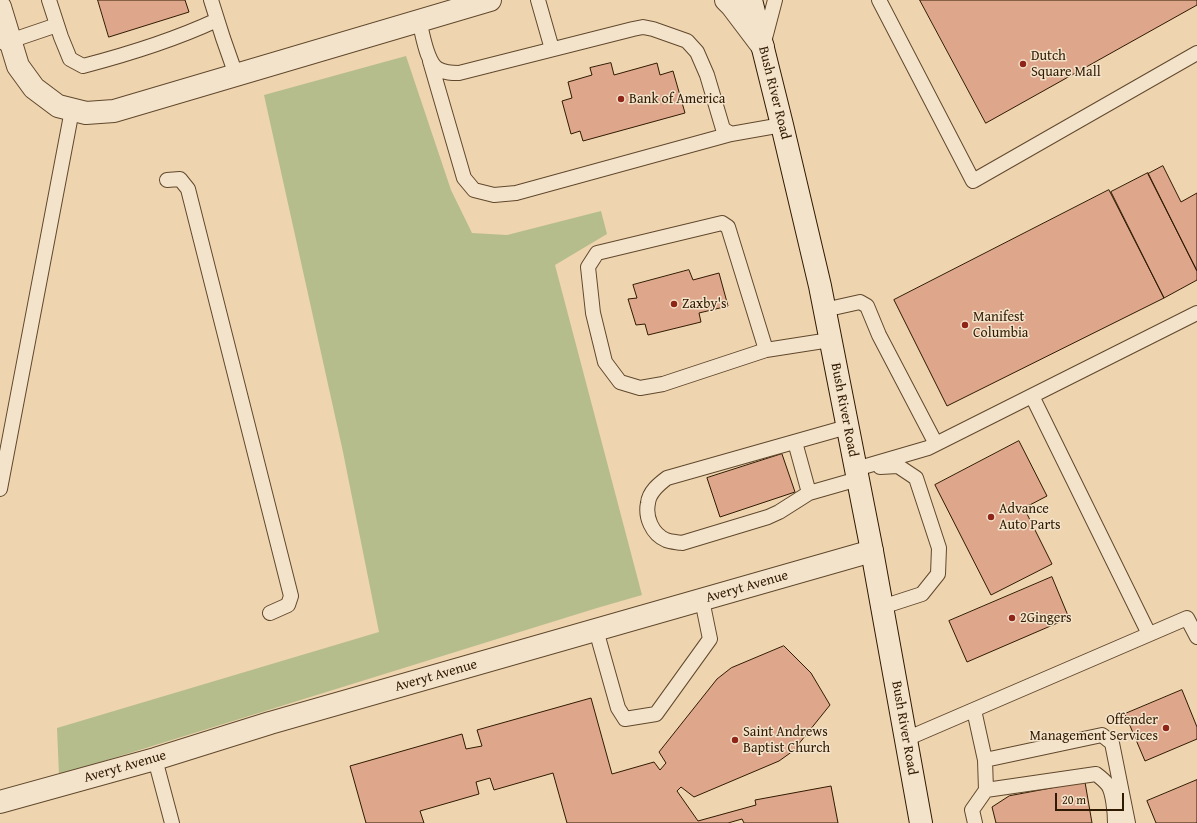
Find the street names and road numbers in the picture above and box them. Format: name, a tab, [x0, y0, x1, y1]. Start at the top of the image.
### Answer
street label: Bush River Road	[754, 45, 794, 141]
street label: Bush River Road	[827, 362, 861, 458]
street label: Averyt Avenue	[704, 567, 790, 607]
street label: Averyt Avenue	[393, 656, 479, 696]
street label: Bush River Road	[887, 680, 921, 776]
street label: Averyt Avenue	[82, 747, 168, 787]

